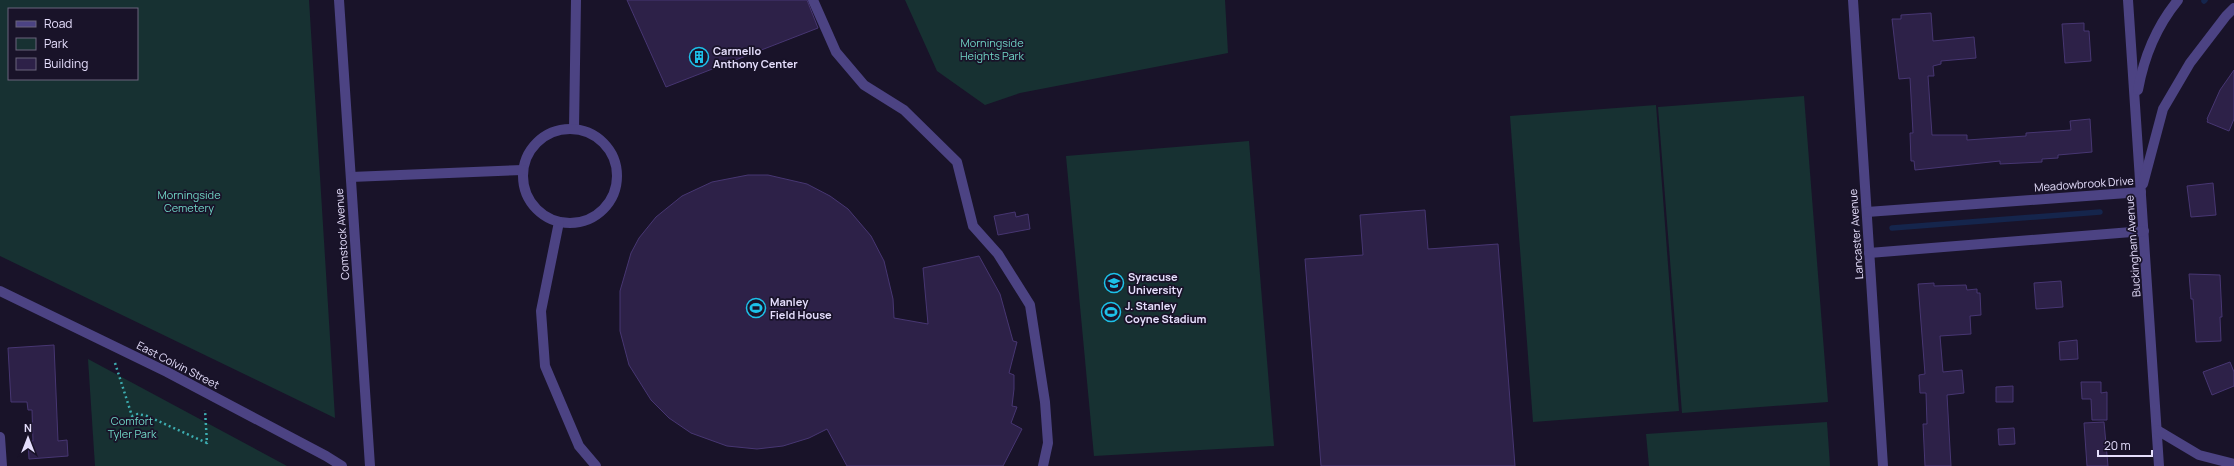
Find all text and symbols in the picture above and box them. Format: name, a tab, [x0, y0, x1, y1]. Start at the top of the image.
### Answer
legend	[8, 8, 138, 80]
text: Road	[44, 15, 72, 32]
text: Park	[44, 35, 69, 52]
park label: Morningside Heights Park	[960, 35, 1024, 63]
place label: Carmello Anthony Center	[713, 43, 798, 71]
building icon: Carmello Anthony Center	[688, 46, 710, 68]
text: Building	[44, 55, 88, 72]
street label: Meadowbrook Drive	[2034, 173, 2135, 194]
park label: Morningside Cemetery	[157, 187, 221, 215]
street label: Comstock Avenue	[331, 187, 352, 280]
street label: Lancaster Avenue	[1845, 188, 1866, 280]
street label: Buckingham Avenue	[2121, 194, 2144, 298]
place label: Syracuse University	[1128, 269, 1183, 297]
school or university icon: Syracuse University	[1103, 272, 1125, 294]
place label: Manley Field House	[770, 294, 832, 322]
sports icon: Manley Field House	[745, 297, 767, 319]
place label: J. Stanley Coyne Stadium	[1125, 298, 1207, 326]
sports icon: J. Stanley Coyne Stadium	[1100, 301, 1122, 323]
street label: East Colvin Street	[134, 337, 222, 392]
park label: Comfort Tyler Park	[108, 413, 157, 441]
north arrow	[8, 418, 48, 458]
text: N	[24, 420, 32, 435]
scale bar	[2098, 432, 2152, 458]
text: 20 m	[2104, 437, 2131, 454]

